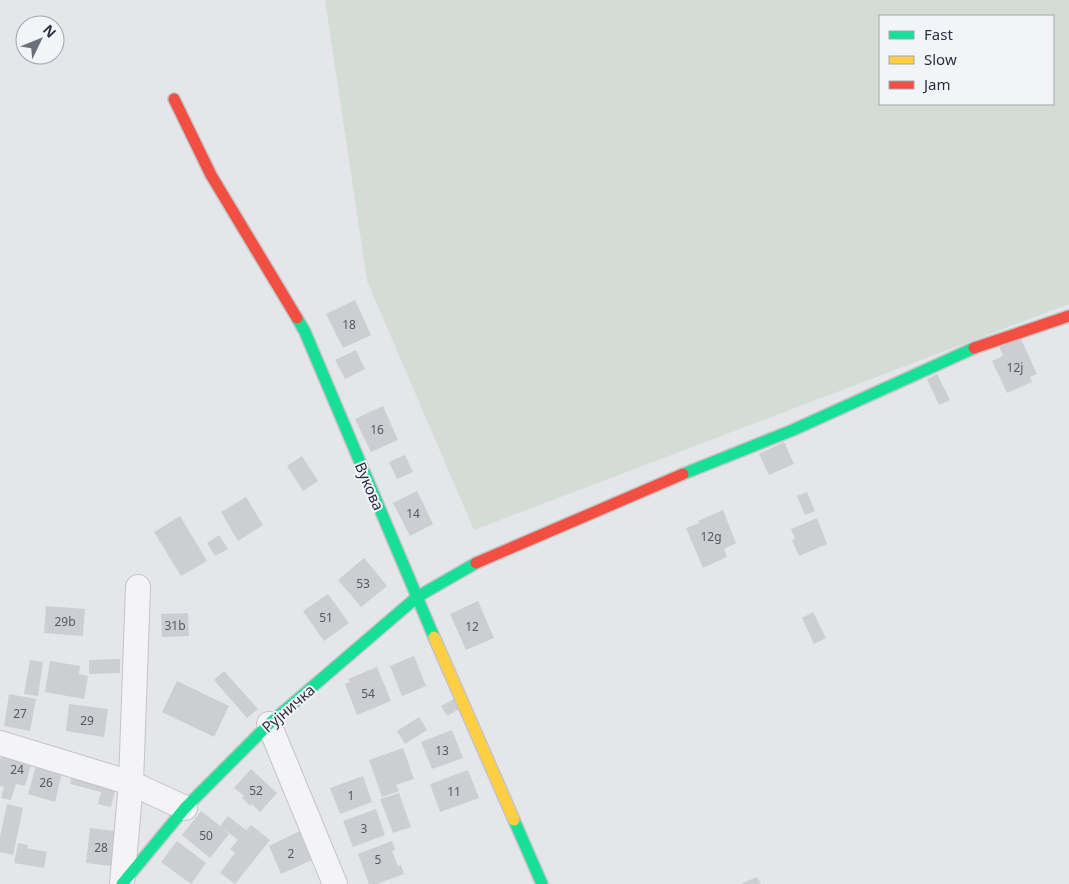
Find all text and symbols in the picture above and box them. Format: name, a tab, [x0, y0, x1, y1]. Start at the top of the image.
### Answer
north arrow	[15, 15, 65, 65]
legend	[879, 15, 1054, 105]
text: N	[39, 20, 61, 41]
text: Fast	[924, 24, 953, 44]
text: Slow	[924, 49, 957, 69]
text: Jam	[922, 74, 951, 94]
house number: 18	[342, 316, 356, 333]
house number: 12j	[1007, 359, 1023, 376]
house number: 16	[370, 421, 384, 438]
street label: Вукова	[351, 459, 389, 513]
house number: 14	[406, 505, 420, 522]
house number: 12g	[700, 528, 722, 545]
house number: 53	[356, 575, 370, 592]
house number: 51	[319, 609, 333, 626]
house number: 29b	[54, 613, 76, 630]
house number: 31b	[164, 617, 186, 634]
house number: 12	[465, 618, 479, 635]
street label: Рујничка	[257, 679, 319, 737]
house number: 54	[361, 685, 375, 702]
house number: 27	[13, 705, 27, 722]
house number: 29	[80, 712, 94, 729]
house number: 13	[435, 742, 449, 759]
house number: 24	[10, 761, 24, 778]
house number: 26	[39, 774, 53, 791]
house number: 52	[249, 782, 263, 799]
house number: 11	[447, 783, 461, 800]
house number: 1	[348, 787, 354, 804]
house number: 3	[361, 820, 368, 837]
house number: 50	[199, 827, 213, 844]
house number: 28	[94, 839, 108, 856]
house number: 2	[288, 845, 295, 862]
house number: 5	[375, 851, 382, 868]

